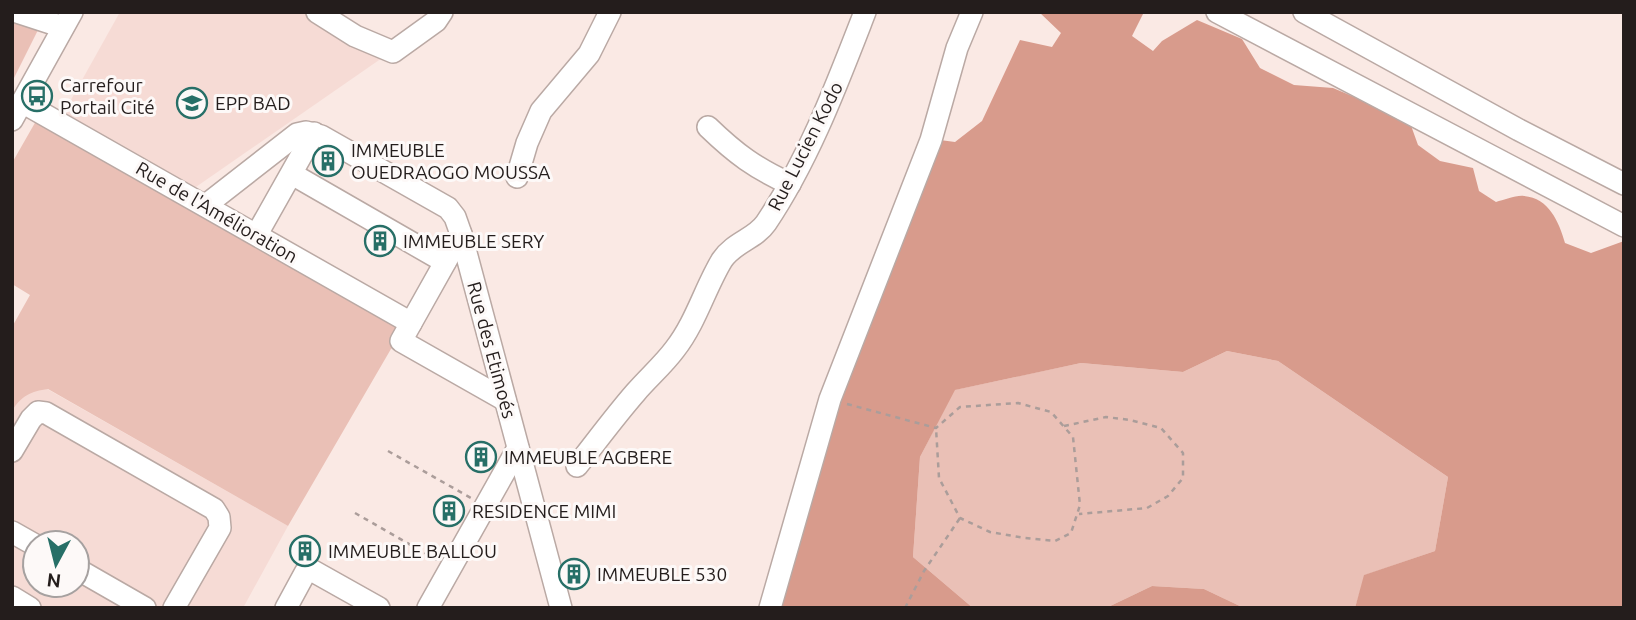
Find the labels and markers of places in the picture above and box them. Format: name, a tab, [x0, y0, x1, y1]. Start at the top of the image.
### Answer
place label: Carrefour Portail Cité	[60, 74, 155, 118]
bus stop icon: Carrefour Portail Cité	[20, 79, 54, 113]
school or university icon: EPP BAD	[175, 86, 209, 120]
place label: EPP BAD	[215, 92, 291, 114]
place label: IMMEUBLE OUEDRAOGO MOUSSA	[351, 139, 551, 183]
building icon: IMMEUBLE OUEDRAOGO MOUSSA	[311, 144, 345, 178]
building icon: IMMEUBLE SERY	[363, 224, 397, 258]
place label: IMMEUBLE SERY	[403, 230, 544, 252]
building icon: IMMEUBLE AGBERE	[464, 440, 498, 474]
place label: IMMEUBLE AGBERE	[504, 446, 672, 468]
building icon: RESIDENCE MIMI	[432, 494, 466, 528]
place label: RESIDENCE MIMI	[472, 500, 616, 522]
building icon: IMMEUBLE BALLOU	[288, 534, 322, 568]
place label: IMMEUBLE BALLOU	[328, 540, 497, 562]
building icon: IMMEUBLE 530	[557, 557, 591, 591]
place label: IMMEUBLE 530	[597, 563, 727, 585]

